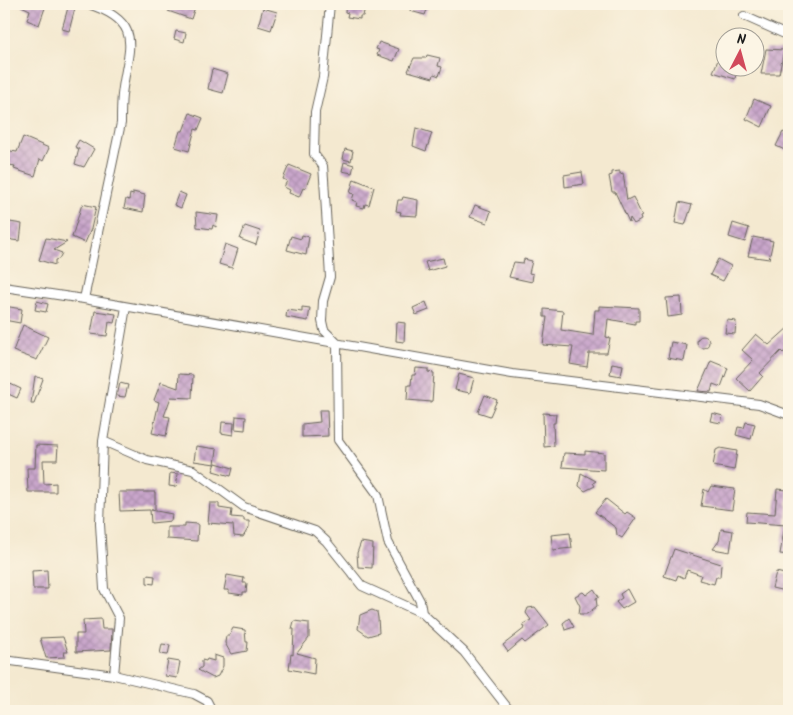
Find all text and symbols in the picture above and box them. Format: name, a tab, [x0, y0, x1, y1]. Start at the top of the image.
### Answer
north arrow	[716, 28, 766, 78]
text: N	[736, 29, 747, 51]

